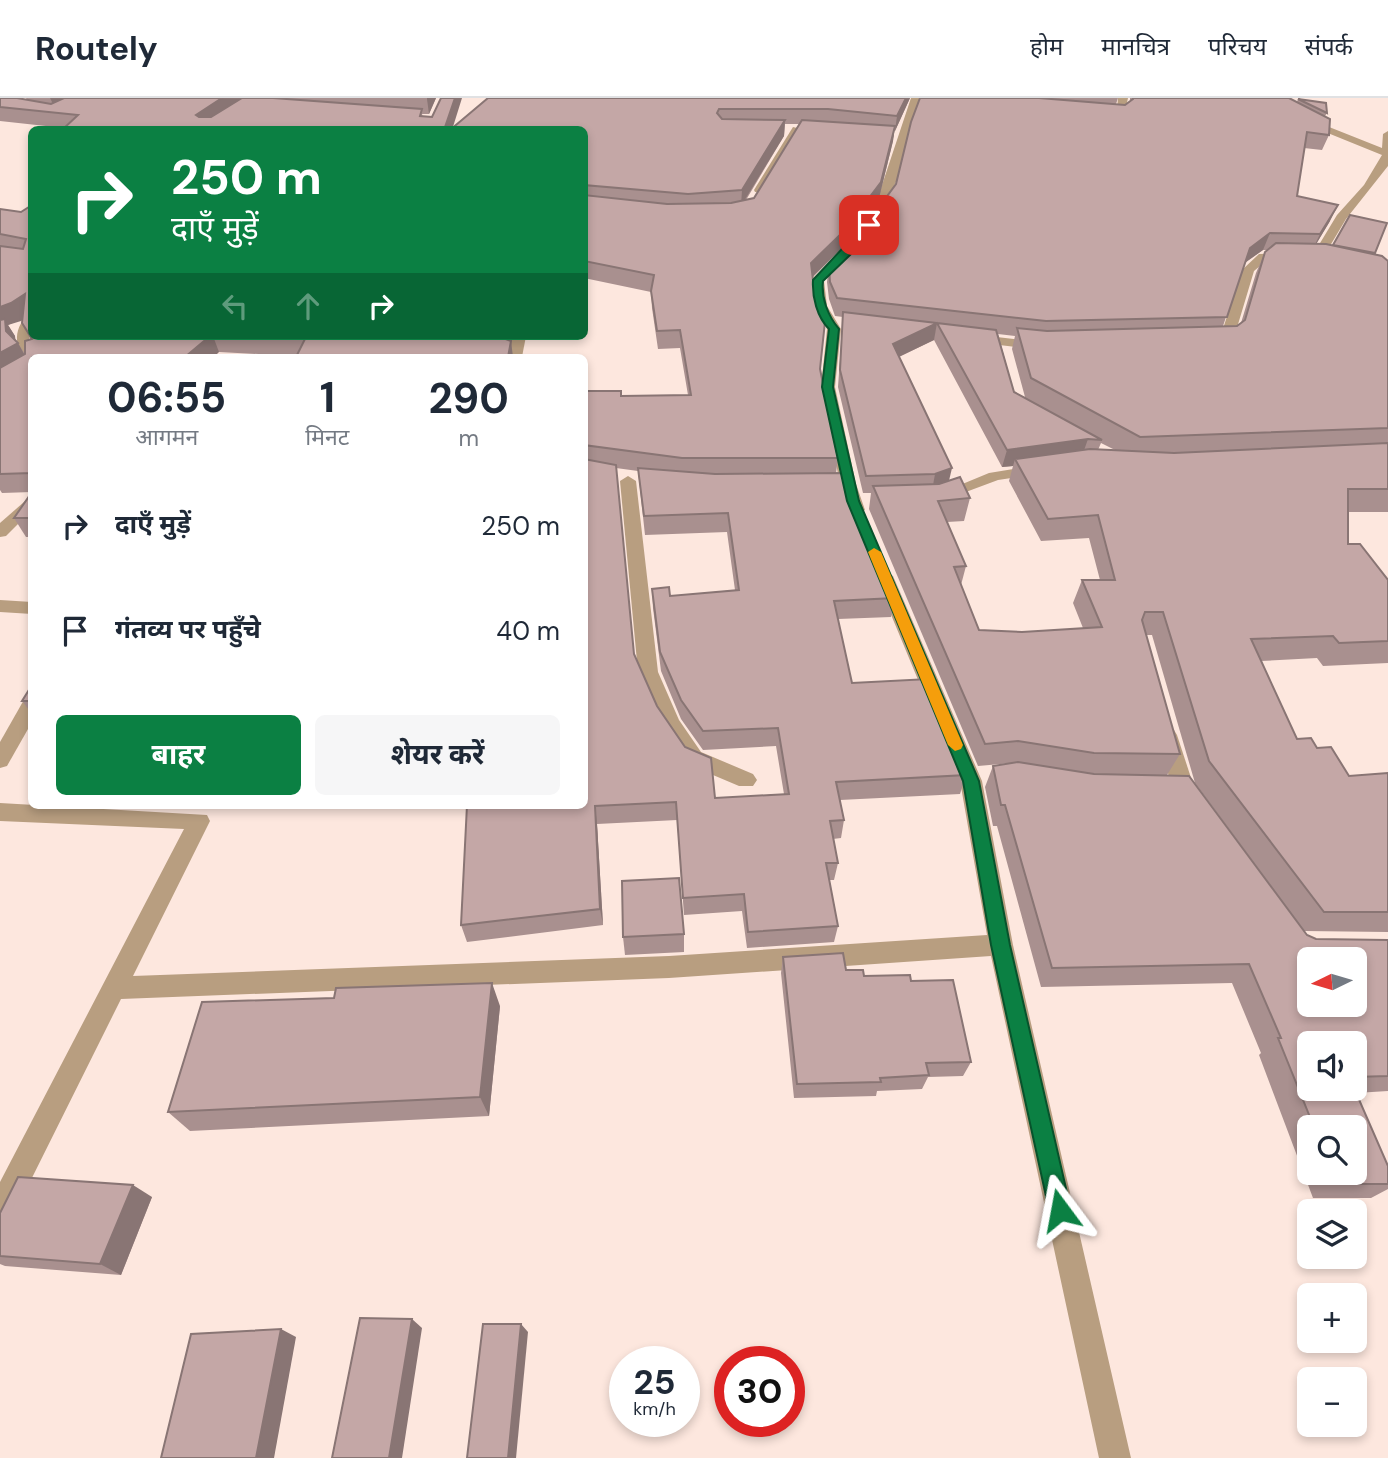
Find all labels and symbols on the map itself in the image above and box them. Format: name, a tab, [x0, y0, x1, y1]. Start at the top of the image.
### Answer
pin	[839, 195, 899, 255]
north arrow	[1297, 947, 1367, 1017]
position arrow	[1023, 1173, 1097, 1247]
speed limit sign: 30	[714, 1346, 805, 1437]

